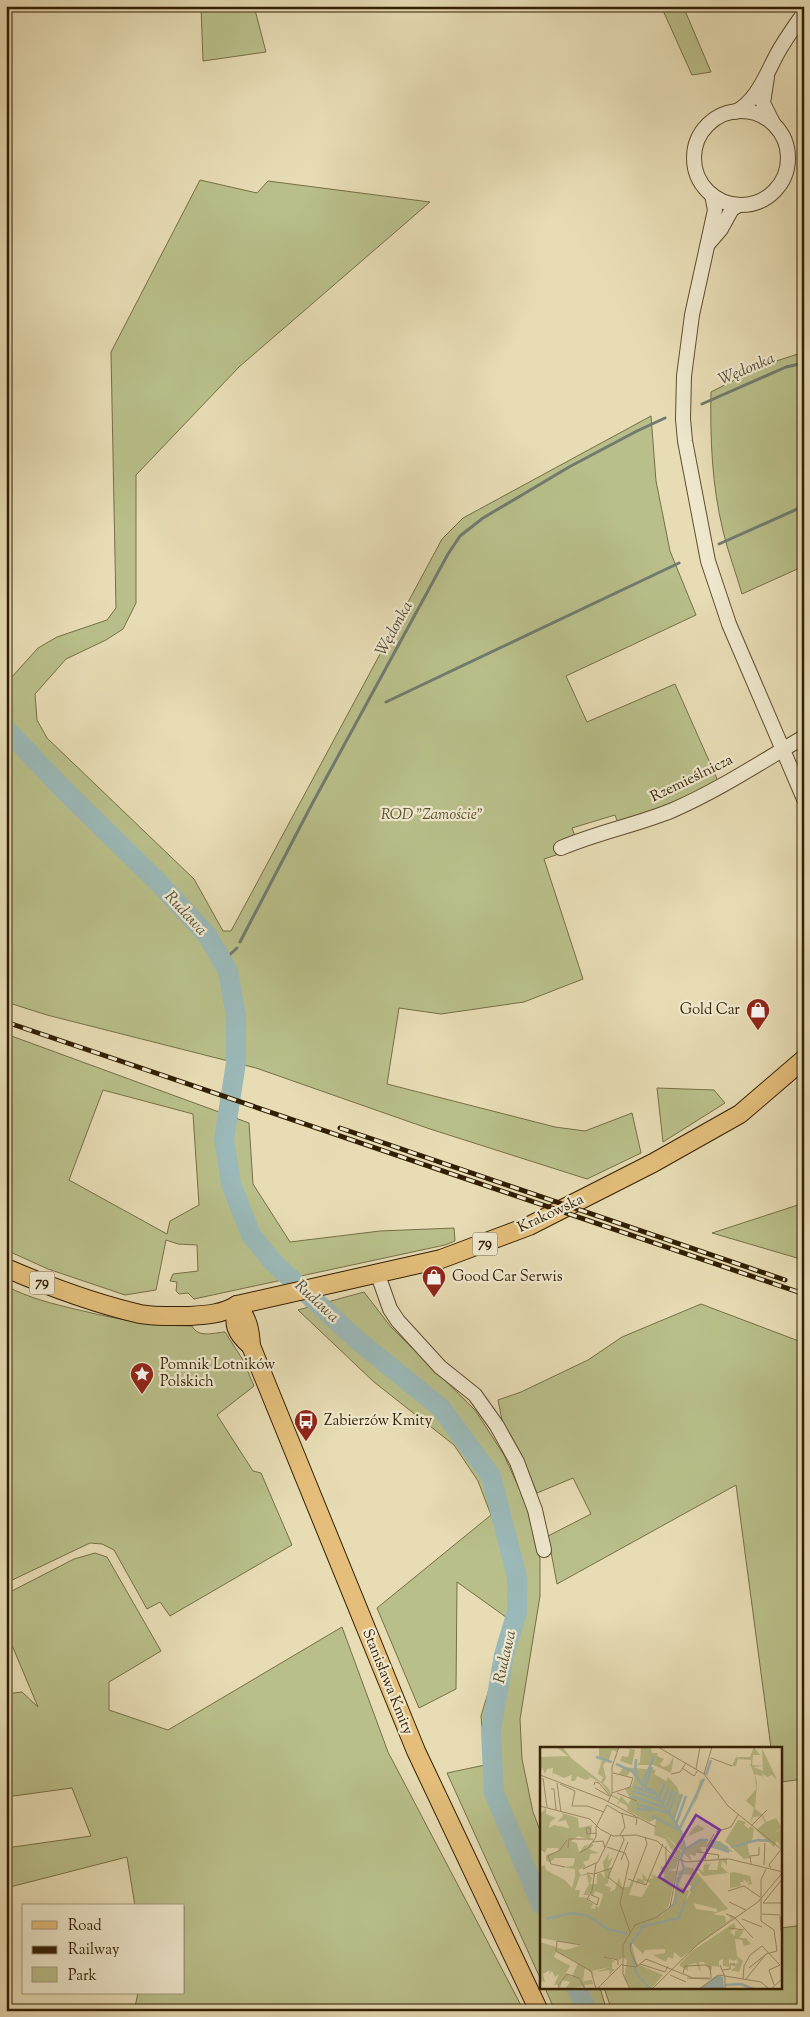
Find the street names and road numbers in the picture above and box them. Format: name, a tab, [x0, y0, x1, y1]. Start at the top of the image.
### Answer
street label: Rzemieślnicza	[647, 750, 737, 808]
street label: Krakowska	[514, 1189, 588, 1239]
road number: 79	[472, 1232, 498, 1256]
road number: 79	[30, 1272, 54, 1295]
street label: Stanisława Kmity	[356, 1626, 418, 1738]

